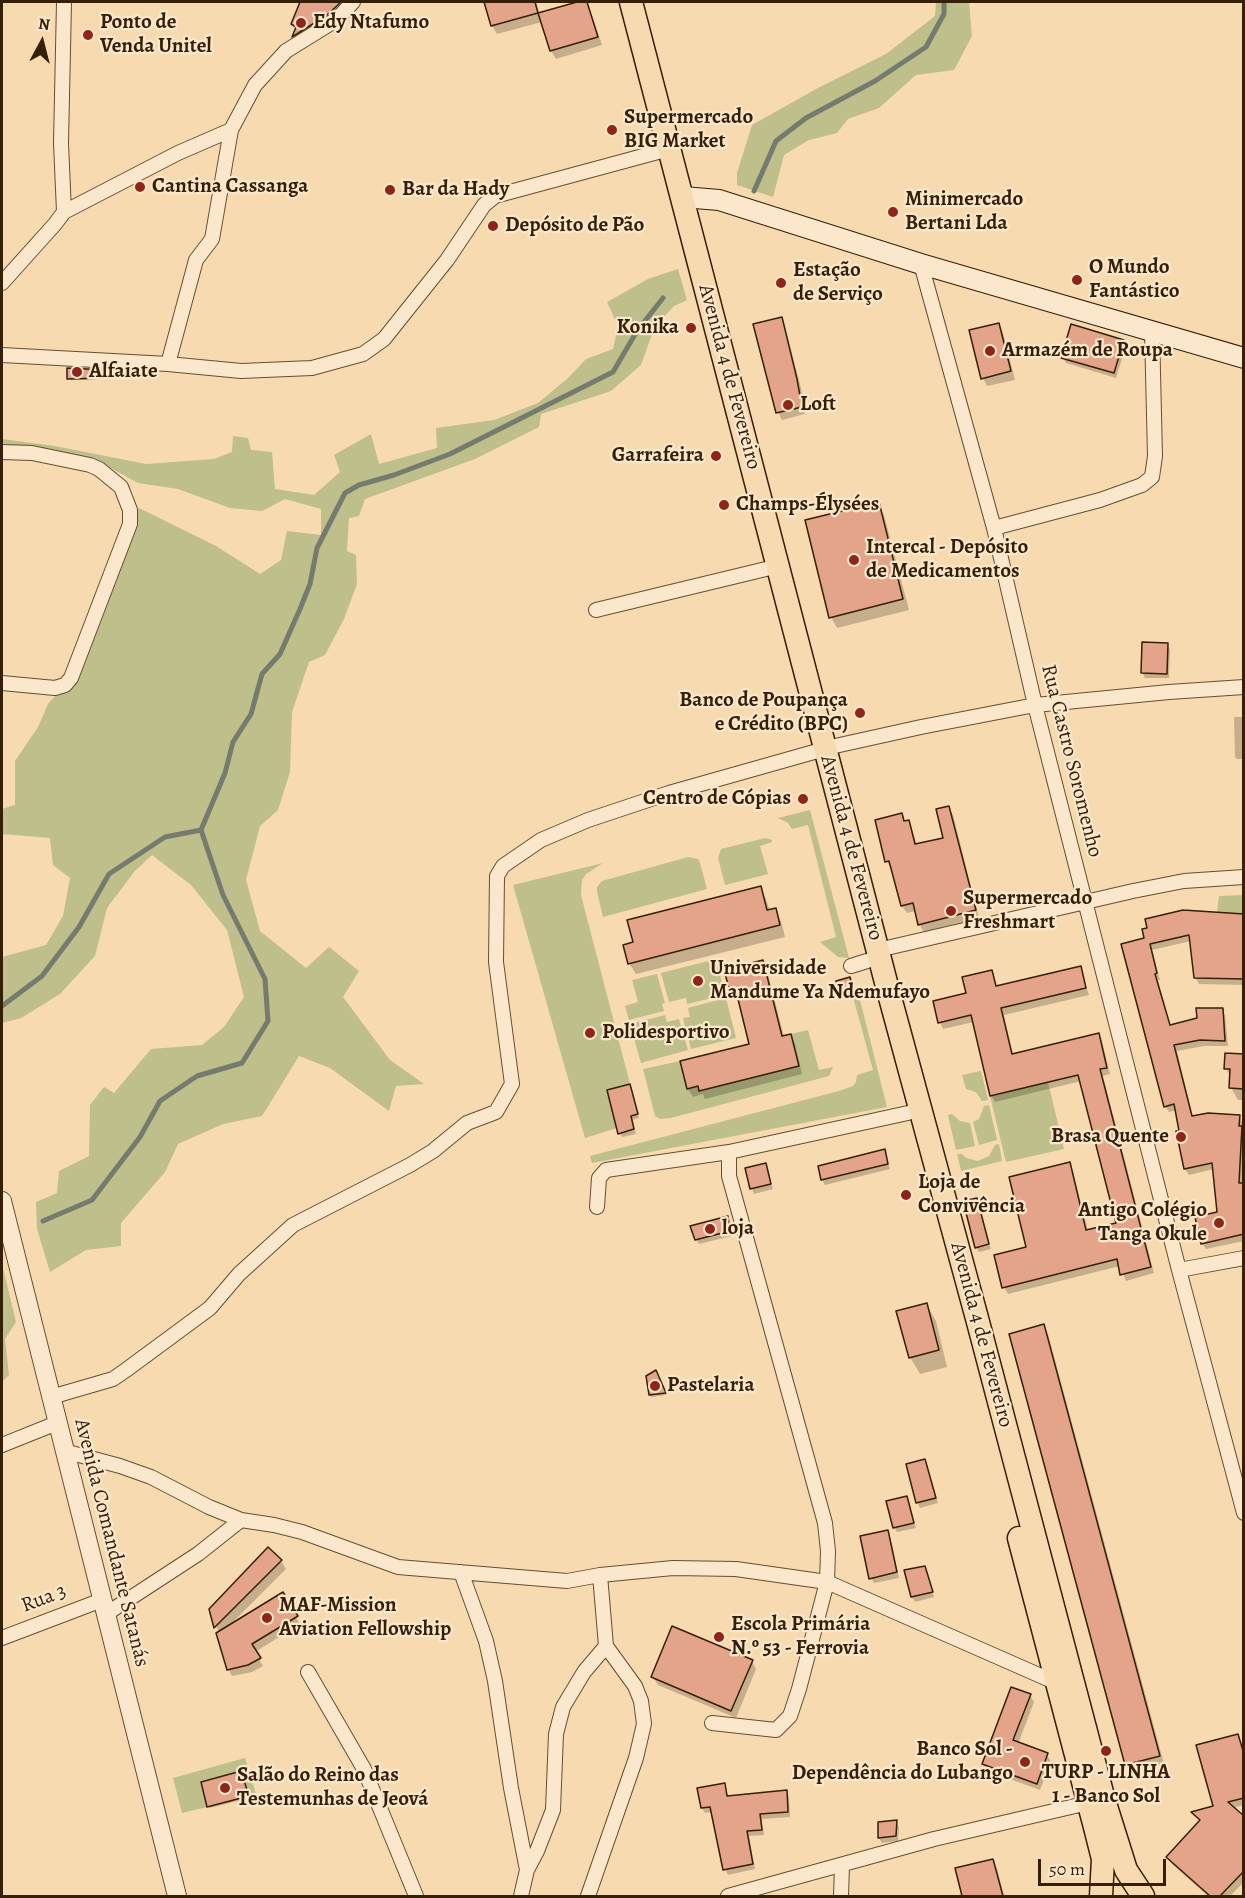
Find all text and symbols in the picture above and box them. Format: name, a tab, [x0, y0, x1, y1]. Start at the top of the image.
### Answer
place label: Ponto de Venda Unitel	[100, 10, 212, 60]
place label: Edy Ntafumo	[313, 10, 429, 36]
north arrow	[12, 12, 72, 72]
text: N	[37, 13, 51, 36]
marker: Edy Ntafumo	[294, 16, 308, 30]
marker: Ponto de Venda Unitel	[81, 28, 95, 42]
place label: Supermercado BIG Market	[624, 105, 753, 155]
marker: Supermercado BIG Market	[605, 123, 619, 137]
place label: Cantina Cassanga	[152, 174, 308, 200]
place label: Bar da Hady	[402, 177, 509, 203]
marker: Cantina Cassanga	[133, 180, 147, 194]
marker: Bar da Hady	[383, 183, 397, 197]
place label: Minimercado Bertani Lda	[905, 187, 1023, 237]
marker: Minimercado Bertani Lda	[886, 205, 900, 219]
place label: Depósito de Pão	[505, 213, 644, 239]
marker: Depósito de Pão	[486, 219, 500, 233]
place label: O Mundo Fantástico	[1089, 255, 1179, 305]
place label: Estação de Serviço	[793, 258, 883, 308]
marker: O Mundo Fantástico	[1070, 273, 1084, 287]
marker: Estação de Serviço	[774, 276, 788, 290]
street label: Avenida 4 de Fevereiro	[692, 282, 766, 472]
place label: Konika	[616, 315, 679, 341]
marker: Konika	[684, 321, 698, 335]
place label: Armazém de Roupa	[1002, 338, 1173, 364]
marker: Armazém de Roupa	[983, 344, 997, 358]
place label: Alfaiate	[89, 359, 158, 385]
marker: Alfaiate	[70, 365, 84, 379]
place label: Loft	[800, 392, 836, 418]
marker: Loft	[781, 398, 795, 412]
place label: Garrafeira	[612, 443, 704, 469]
marker: Garrafeira	[709, 449, 723, 463]
place label: Champs-Élysées	[736, 492, 879, 518]
marker: Champs-Élysées	[717, 498, 731, 512]
place label: Intercal - Depósito de Medicamentos	[866, 535, 1028, 585]
marker: Intercal - Depósito de Medicamentos	[847, 553, 861, 567]
street label: Rua Castro Soromenho	[1035, 662, 1107, 860]
place label: Banco de Poupança e Crédito (BPC)	[679, 688, 848, 738]
marker: Banco de Poupança e Crédito (BPC)	[853, 706, 867, 720]
street label: Avenida 4 de Fevereiro	[814, 753, 888, 943]
place label: Centro de Cópias	[643, 786, 791, 812]
marker: Centro de Cópias	[796, 792, 810, 806]
place label: Supermercado Freshmart	[963, 886, 1092, 936]
marker: Supermercado Freshmart	[944, 904, 958, 918]
place label: Universidade Mandume Ya Ndemufayo	[710, 956, 930, 1006]
marker: Universidade Mandume Ya Ndemufayo	[691, 974, 705, 988]
place label: Polidesportivo	[602, 1020, 730, 1046]
marker: Polidesportivo	[583, 1026, 597, 1040]
place label: Brasa Quente	[1051, 1124, 1169, 1150]
marker: Brasa Quente	[1174, 1130, 1188, 1144]
place label: Loja de Convivência	[918, 1170, 1025, 1220]
marker: Loja de Convivência	[899, 1188, 913, 1202]
place label: Antigo Colégio Tanga Okule	[1078, 1198, 1207, 1248]
place label: loja	[722, 1216, 754, 1242]
marker: Antigo Colégio Tanga Okule	[1212, 1216, 1226, 1230]
marker: loja	[703, 1222, 717, 1236]
street label: Avenida 4 de Fevereiro	[944, 1240, 1018, 1430]
place label: Pastelaria	[667, 1373, 755, 1399]
marker: Pastelaria	[648, 1379, 662, 1393]
street label: Avenida Comandante Satanás	[68, 1416, 154, 1670]
street label: Rua 3	[18, 1579, 70, 1619]
place label: MAF-Mission Aviation Fellowship	[279, 1593, 451, 1643]
marker: MAF-Mission Aviation Fellowship	[260, 1611, 274, 1625]
place label: Escola Primária N.º 53 - Ferrovia	[731, 1612, 870, 1662]
marker: Escola Primária N.º 53 - Ferrovia	[712, 1630, 726, 1644]
place label: Banco Sol - Dependência do Lubango	[792, 1737, 1013, 1787]
marker: TURP - LINHA 1 - Banco Sol	[1099, 1744, 1113, 1758]
marker: Banco Sol - Dependência do Lubango	[1018, 1755, 1032, 1769]
place label: TURP - LINHA 1 - Banco Sol	[1042, 1760, 1170, 1810]
place label: Salão do Reino das Testemunhas de Jeová	[237, 1763, 428, 1813]
marker: Salão do Reino das Testemunhas de Jeová	[218, 1781, 232, 1795]
scale bar	[1041, 1847, 1168, 1885]
text: 50 m	[1049, 1857, 1085, 1881]

